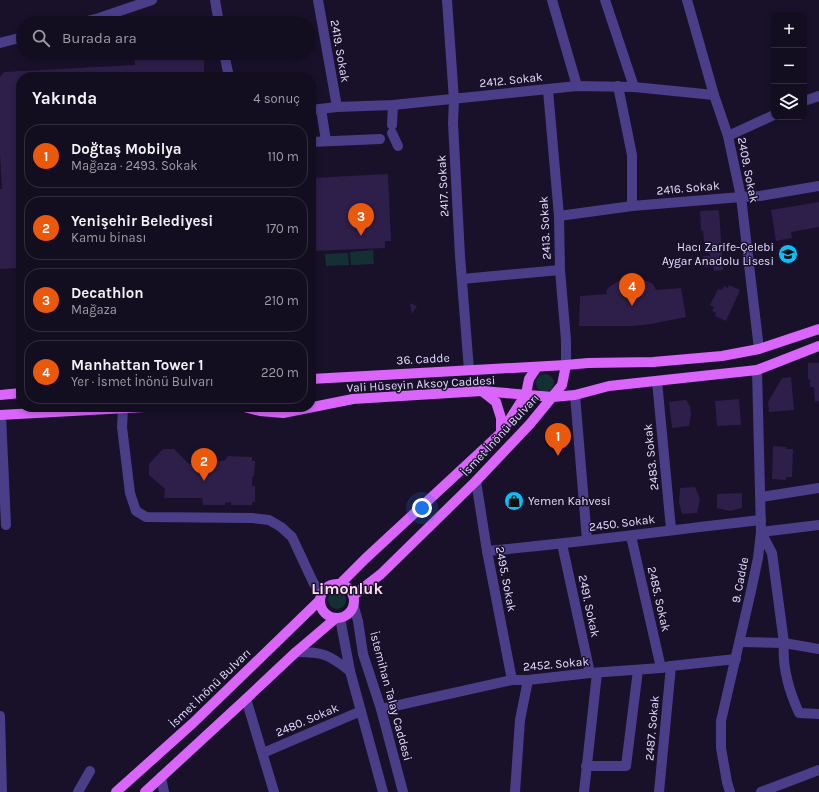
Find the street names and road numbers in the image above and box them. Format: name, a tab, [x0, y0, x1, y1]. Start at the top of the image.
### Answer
street label: 2419. Sokak	[328, 19, 352, 84]
street label: 2412. Sokak	[479, 70, 544, 90]
street label: 2409. Sokak	[735, 136, 761, 204]
street label: 2417. Sokak	[434, 154, 452, 217]
street label: 2416. Sokak	[656, 178, 720, 198]
street label: 2413. Sokak	[536, 196, 554, 260]
street label: 36. Cadde	[396, 351, 450, 367]
street label: Vali Hüseyin Aksoy Caddesi	[346, 373, 496, 395]
street label: İsmet İnönü Bulvarı	[458, 391, 542, 479]
street label: 2483. Sokak	[641, 423, 661, 491]
street label: 2450. Sokak	[588, 512, 656, 534]
street label: 2495. Sokak	[493, 545, 519, 613]
street label: 9. Cadde	[729, 556, 751, 604]
street label: 2485. Sokak	[645, 565, 673, 633]
street label: 2491. Sokak	[576, 573, 602, 639]
street label: İstemihan Talay Caddesi	[367, 630, 415, 762]
street label: İsmet İnönü Bulvarı	[166, 646, 254, 730]
street label: 2452. Sokak	[522, 654, 590, 674]
street label: 2487. Sokak	[642, 694, 662, 761]
street label: 2480. Sokak	[273, 700, 341, 740]

